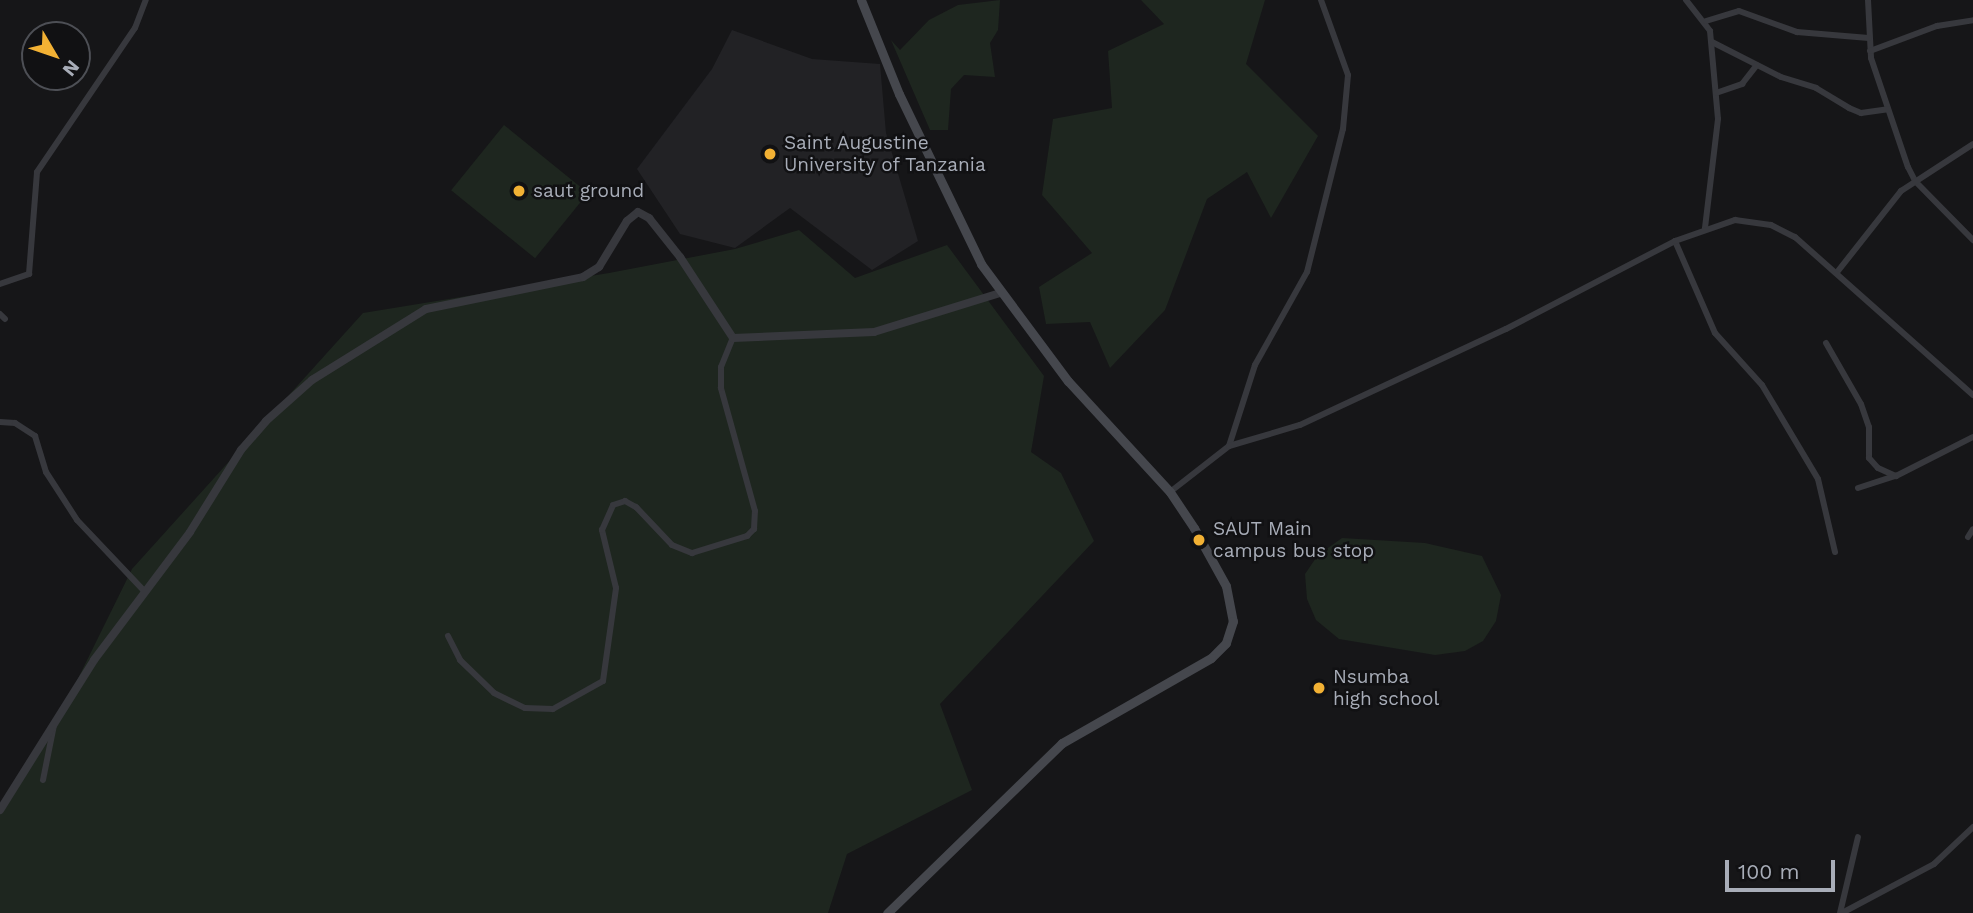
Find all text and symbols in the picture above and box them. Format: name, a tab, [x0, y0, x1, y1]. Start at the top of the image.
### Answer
north arrow	[21, 21, 91, 91]
text: N	[58, 56, 85, 81]
place label: Saint Augustine University of Tanzania	[784, 132, 987, 176]
marker: Saint Augustine University of Tanzania	[762, 146, 778, 162]
place label: saut ground	[533, 180, 644, 202]
marker: saut ground	[511, 183, 527, 199]
place label: SAUT Main campus bus stop	[1213, 518, 1374, 562]
marker: SAUT Main campus bus stop	[1191, 532, 1207, 548]
place label: Nsumba high school	[1333, 666, 1439, 710]
marker: Nsumba high school	[1311, 680, 1327, 696]
scale bar	[1728, 846, 1838, 890]
text: 100 m	[1738, 859, 1800, 884]

